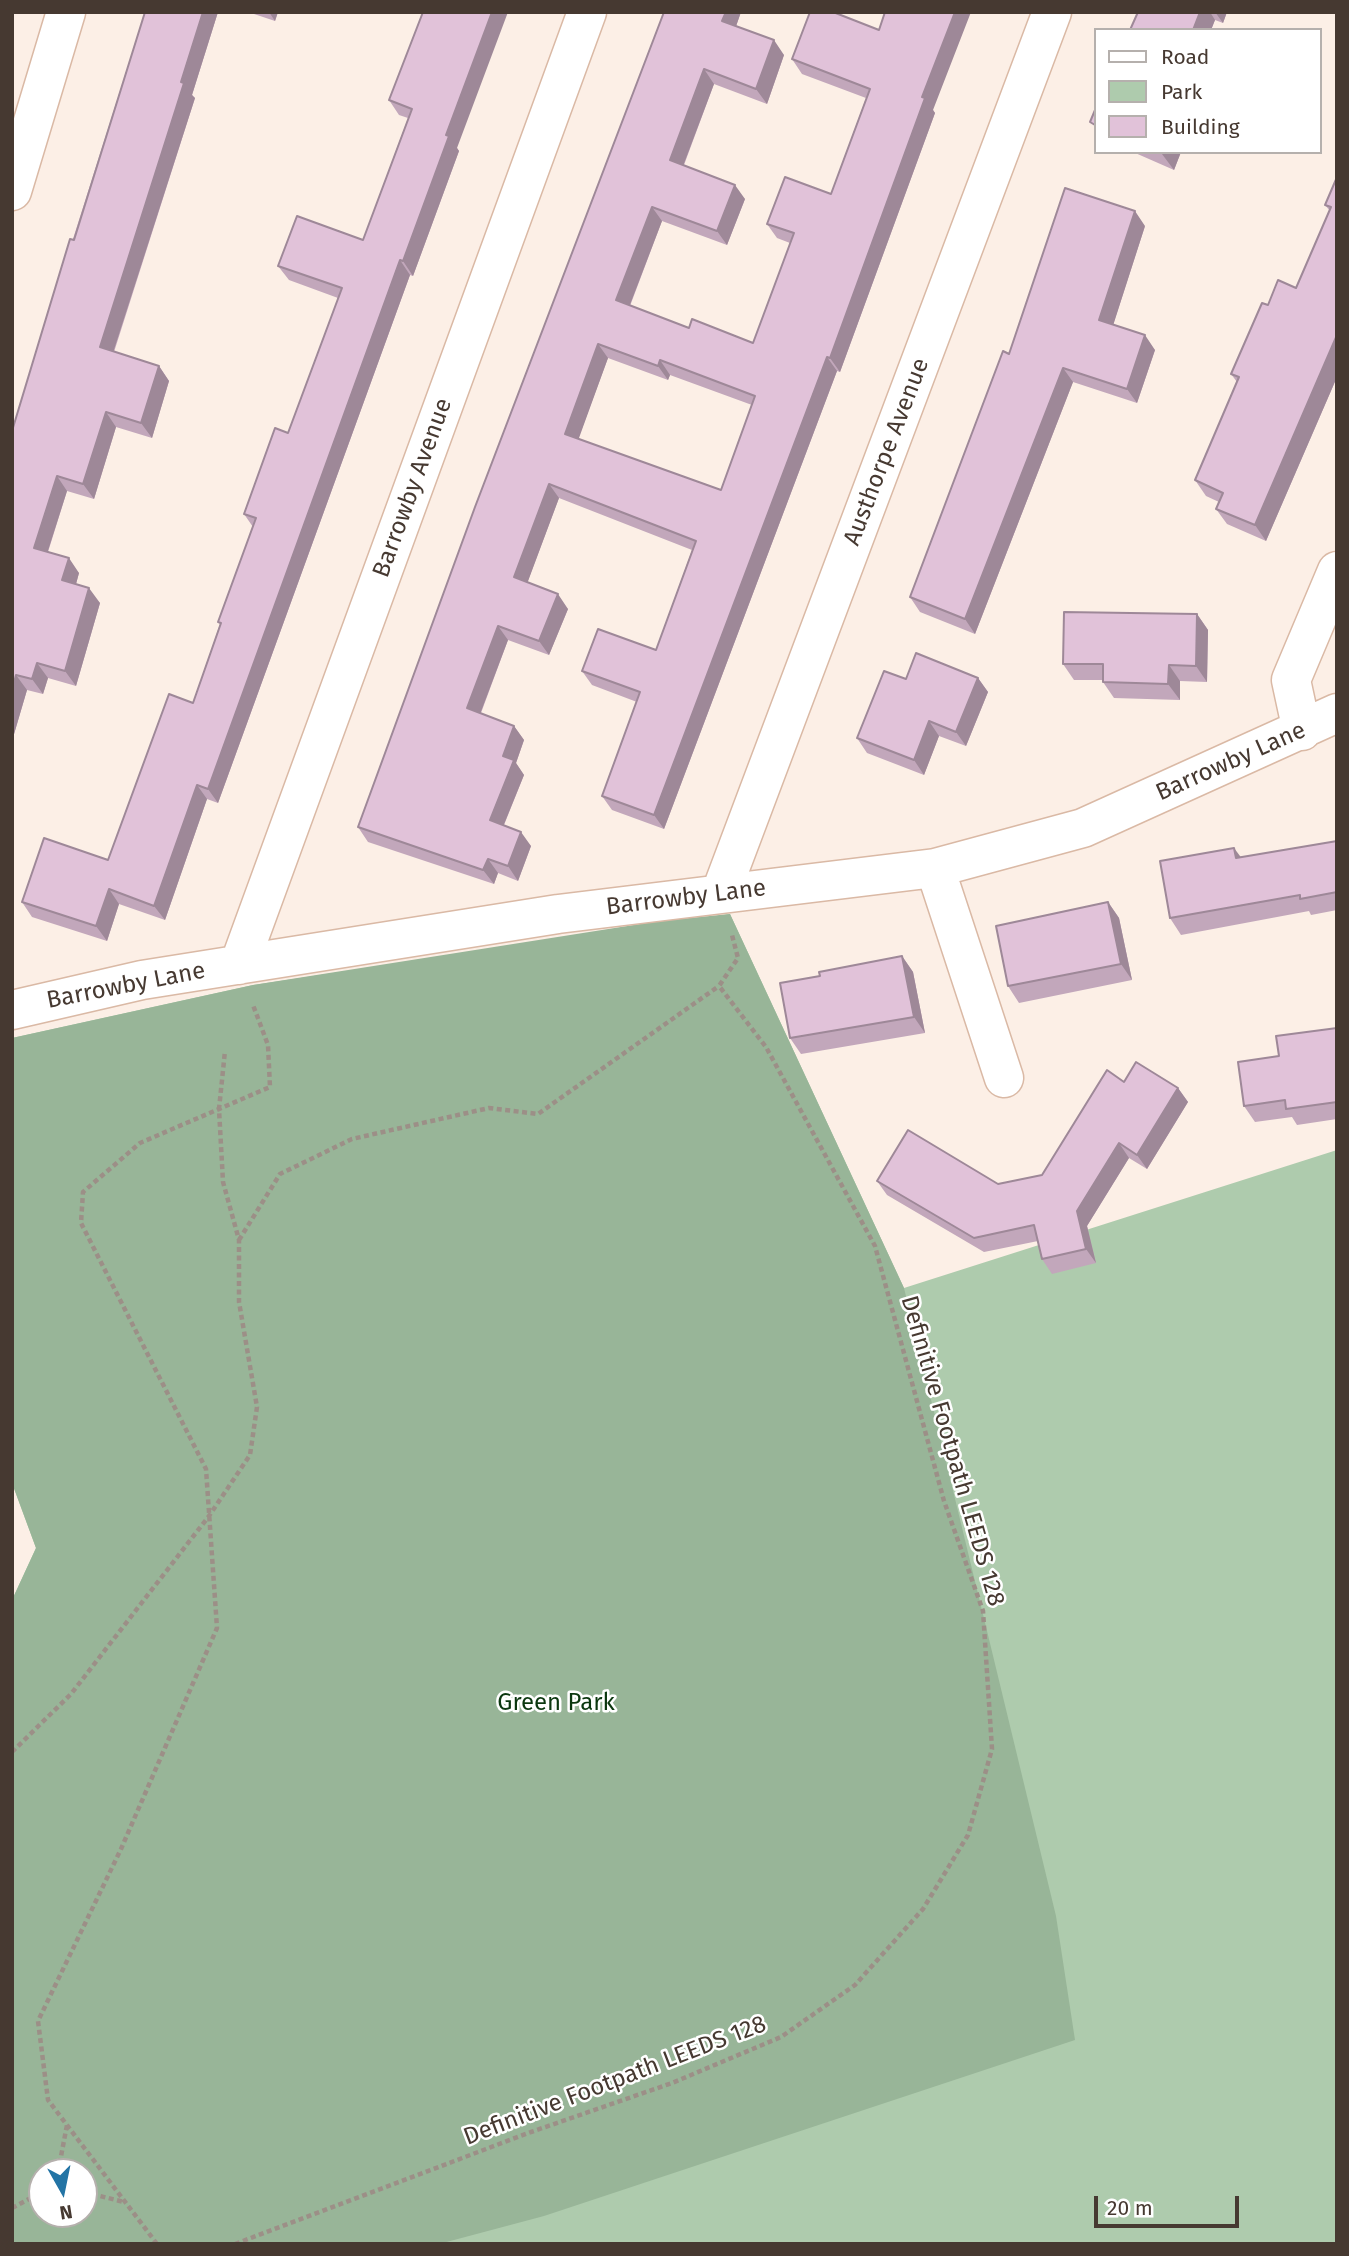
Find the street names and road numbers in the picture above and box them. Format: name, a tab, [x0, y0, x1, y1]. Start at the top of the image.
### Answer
street label: Austhorpe Avenue	[838, 354, 936, 550]
street label: Barrowby Avenue	[367, 394, 459, 582]
street label: Barrowby Lane	[1152, 716, 1310, 808]
street label: Barrowby Lane	[604, 874, 768, 922]
street label: Barrowby Lane	[44, 957, 208, 1015]
street label: Definitive Footpath LEEDS 128	[894, 1292, 1010, 1610]
street label: Definitive Footpath LEEDS 128	[460, 2010, 770, 2152]

